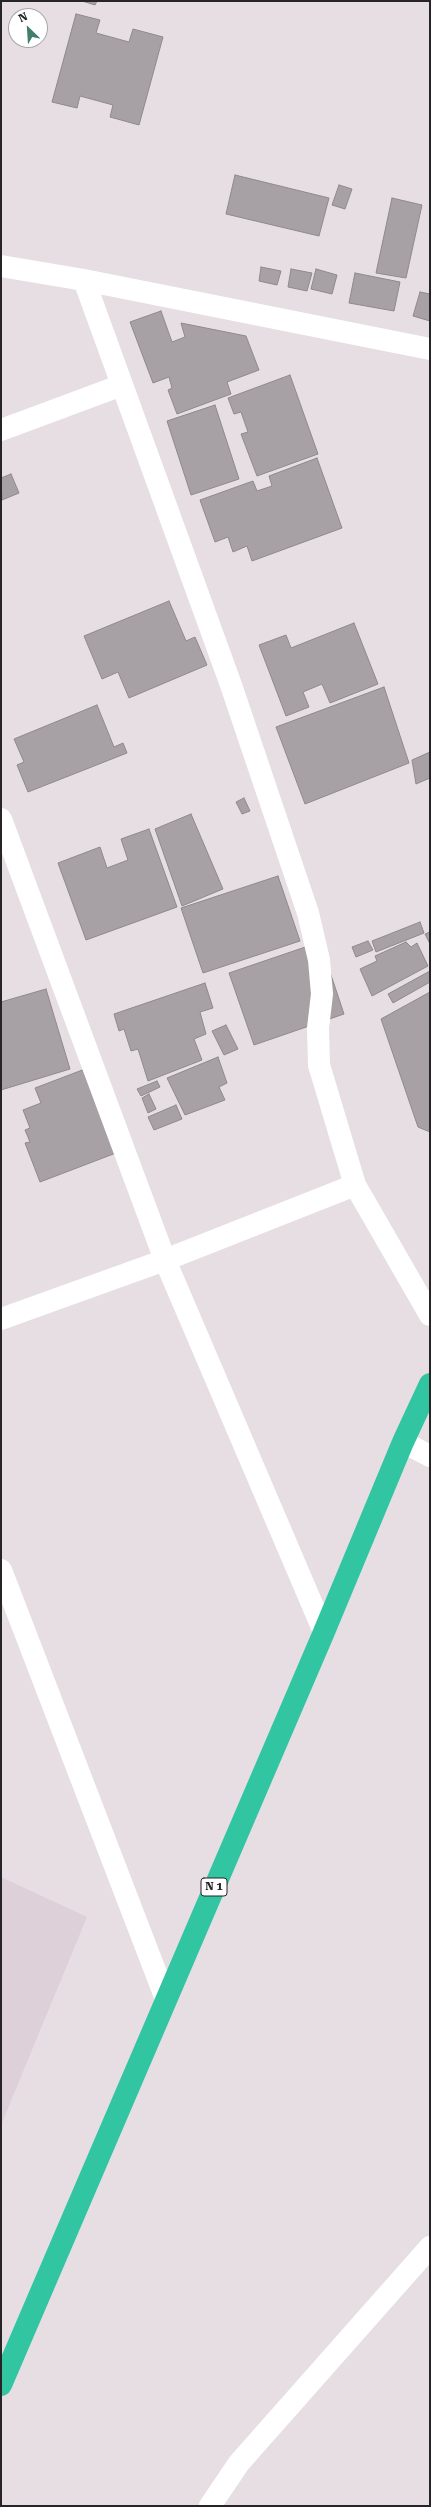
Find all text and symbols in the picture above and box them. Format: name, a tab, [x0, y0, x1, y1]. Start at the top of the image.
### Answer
north arrow	[8, 8, 48, 48]
text: N	[17, 10, 30, 25]
road number: N 1	[201, 1878, 227, 1896]

